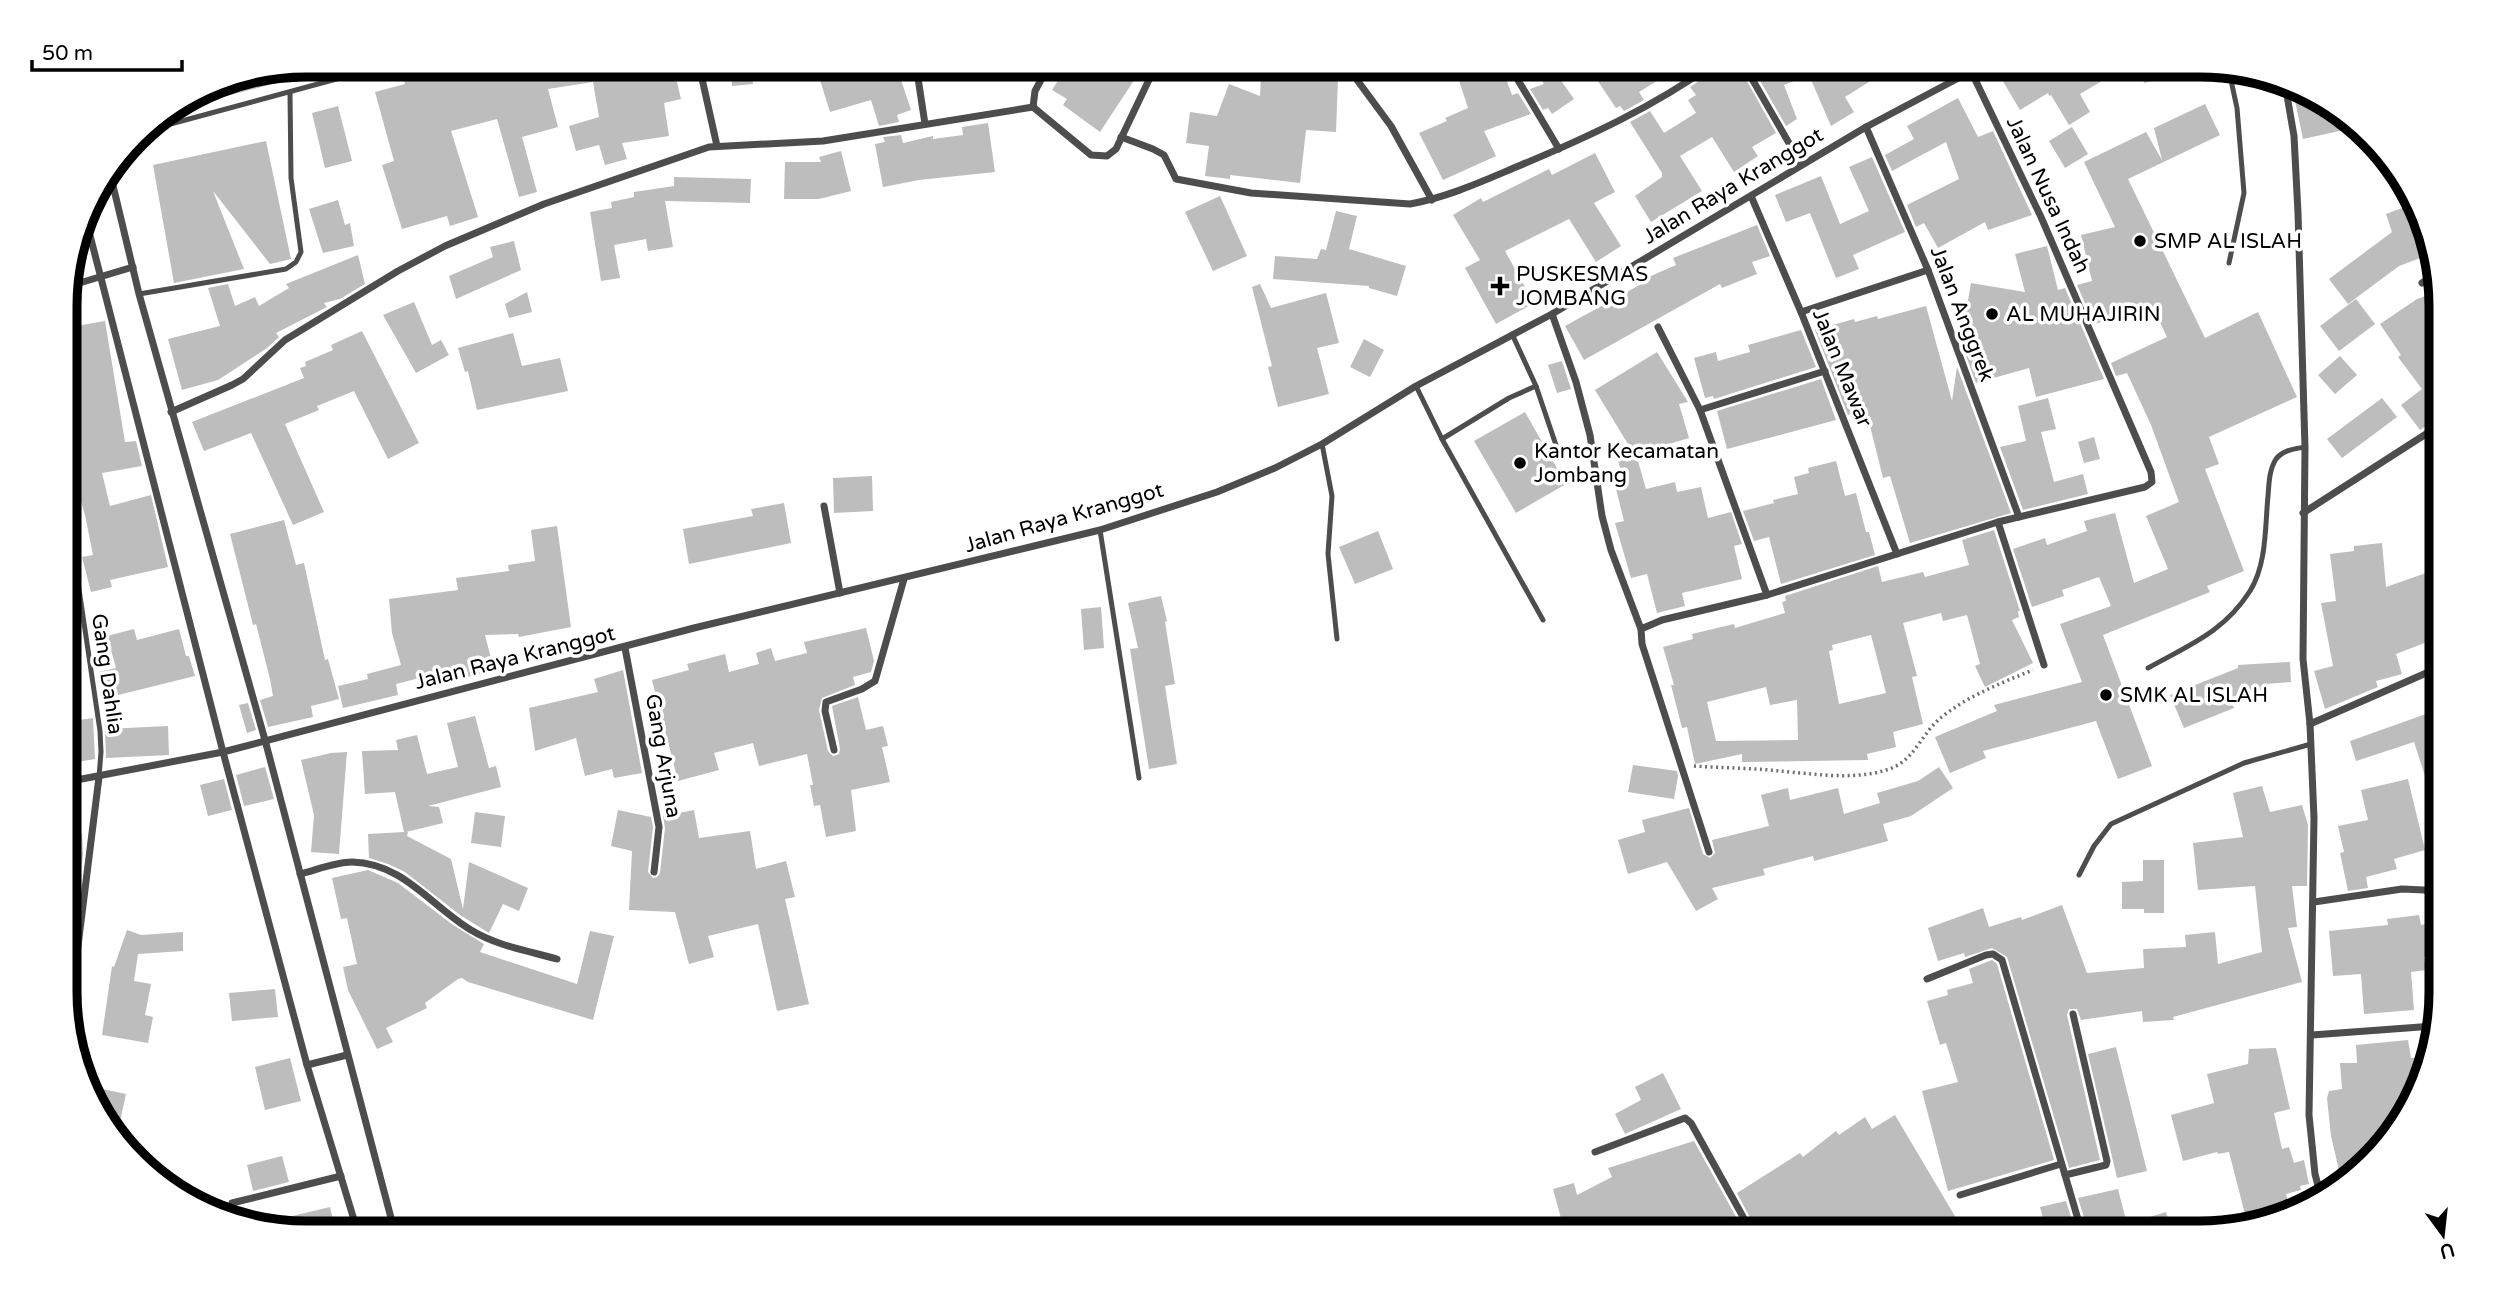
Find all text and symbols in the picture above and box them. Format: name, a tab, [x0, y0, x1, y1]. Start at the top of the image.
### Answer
scale bar	[32, 28, 182, 72]
text: 50 m	[42, 41, 93, 66]
street label: Jalan Nusa Indah	[2001, 113, 2095, 277]
street label: Jalan Raya Kranggot	[1638, 122, 1828, 250]
place label: SMP AL ISLAH	[2154, 229, 2302, 254]
marker: SMP AL ISLAH	[2132, 233, 2148, 249]
street label: Jalan Anggrek	[1925, 243, 1999, 385]
place label: PUSKESMAS JOMBANG	[1516, 262, 1648, 311]
marker: PUSKESMAS JOMBANG	[1490, 276, 1510, 296]
place label: AL MUHAJIRIN	[2006, 302, 2161, 327]
street label: Jalan Mawar	[1807, 305, 1877, 431]
marker: AL MUHAJIRIN	[1984, 306, 2000, 322]
place label: Kantor Kecamatan Jombang	[1534, 439, 1719, 488]
marker: Kantor Kecamatan Jombang	[1512, 455, 1528, 471]
street label: Jalan Raya Kranggot	[962, 478, 1166, 558]
street label: Gang Dahlia	[86, 612, 128, 736]
street label: Jalan Raya Kranggot	[412, 621, 618, 695]
place label: SMK AL ISLAH	[2120, 683, 2268, 708]
marker: SMK AL ISLAH	[2098, 687, 2114, 703]
street label: Gang Arjuna	[640, 692, 686, 820]
north arrow	[2408, 1200, 2478, 1270]
text: U	[2437, 1238, 2457, 1263]

